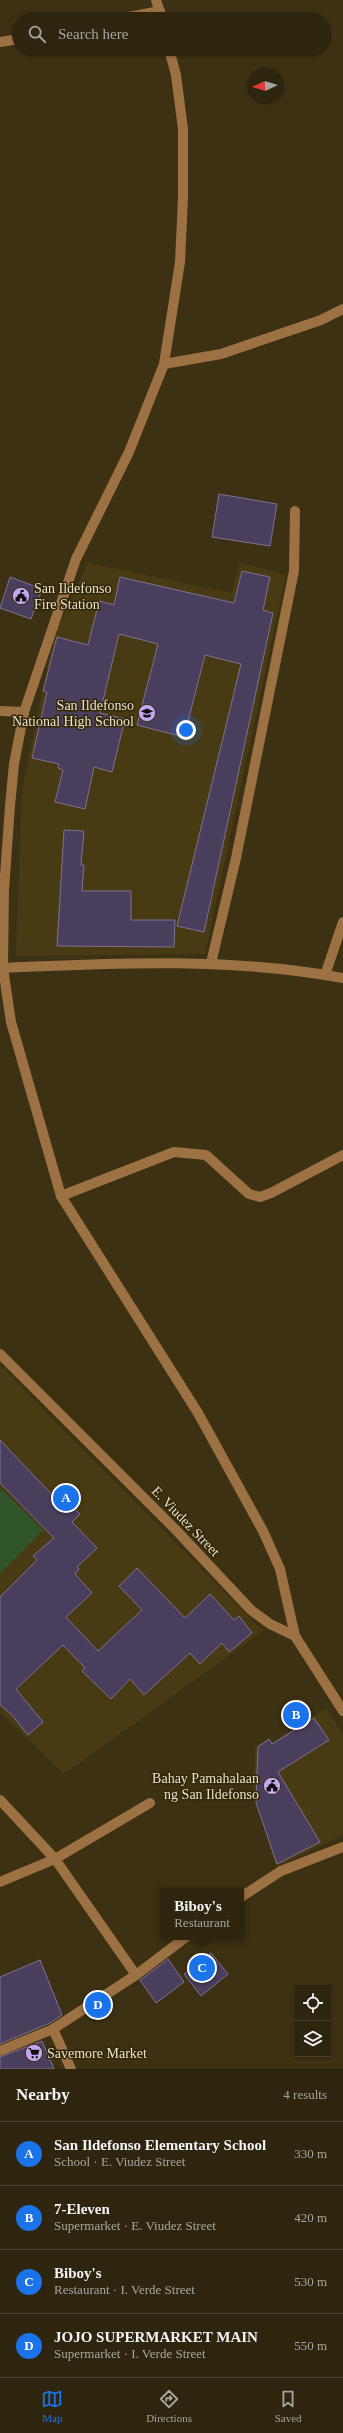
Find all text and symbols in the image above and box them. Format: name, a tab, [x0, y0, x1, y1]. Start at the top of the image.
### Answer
search box	[12, 12, 331, 56]
icon: search	[26, 23, 48, 45]
text: Search here	[58, 26, 128, 42]
north arrow	[247, 68, 283, 104]
place label: San Ildefonso Fire Station	[34, 581, 111, 612]
public building icon: San Ildefonso Fire Station	[11, 586, 31, 606]
place label: San Ildefonso National High School	[12, 698, 134, 729]
school or university icon: San Ildefonso National High School	[137, 703, 157, 723]
your location	[176, 720, 196, 740]
pin: A	[53, 1483, 79, 1513]
street label: E. Viudez Street	[149, 1483, 223, 1559]
pin: B	[283, 1700, 309, 1730]
place label: Bahay Pamahalaan ng San Ildefonso	[152, 1771, 259, 1802]
public building icon: Bahay Pamahalaan ng San Ildefonso	[262, 1776, 282, 1796]
popup	[160, 1888, 244, 1940]
text: Biboy's	[174, 1898, 222, 1914]
text: Restaurant	[174, 1915, 230, 1930]
pin: C	[189, 1953, 215, 1983]
map controls	[295, 1985, 331, 2057]
button: locate	[295, 1985, 331, 2021]
pin: D	[85, 1990, 111, 2020]
button: layers	[295, 2021, 331, 2057]
supermarket icon: Savemore Market	[24, 2043, 44, 2063]
place label: Savemore Market	[47, 2046, 147, 2061]
text: Nearby	[16, 2085, 70, 2104]
text: 4 results	[283, 2087, 327, 2102]
text: San Ildefonso Elementary School	[54, 2137, 266, 2153]
text: A	[24, 2146, 34, 2161]
text: 330 m	[294, 2146, 327, 2161]
text: School · E. Viudez Street	[54, 2154, 185, 2169]
text: 7-Eleven	[54, 2201, 110, 2217]
text: B	[25, 2210, 33, 2225]
text: 420 m	[294, 2210, 327, 2225]
text: Supermarket · E. Viudez Street	[54, 2218, 216, 2233]
text: Biboy's	[54, 2265, 102, 2281]
text: C	[24, 2274, 34, 2289]
text: 530 m	[294, 2274, 327, 2289]
text: Restaurant · I. Verde Street	[54, 2282, 195, 2297]
text: JOJO SUPERMARKET MAIN	[54, 2329, 258, 2345]
text: D	[24, 2338, 34, 2353]
text: 550 m	[294, 2338, 327, 2353]
text: Supermarket · I. Verde Street	[54, 2346, 206, 2361]
tab: Map	[41, 2388, 63, 2424]
tab: Directions	[146, 2388, 192, 2424]
tab: Saved	[275, 2388, 302, 2424]

